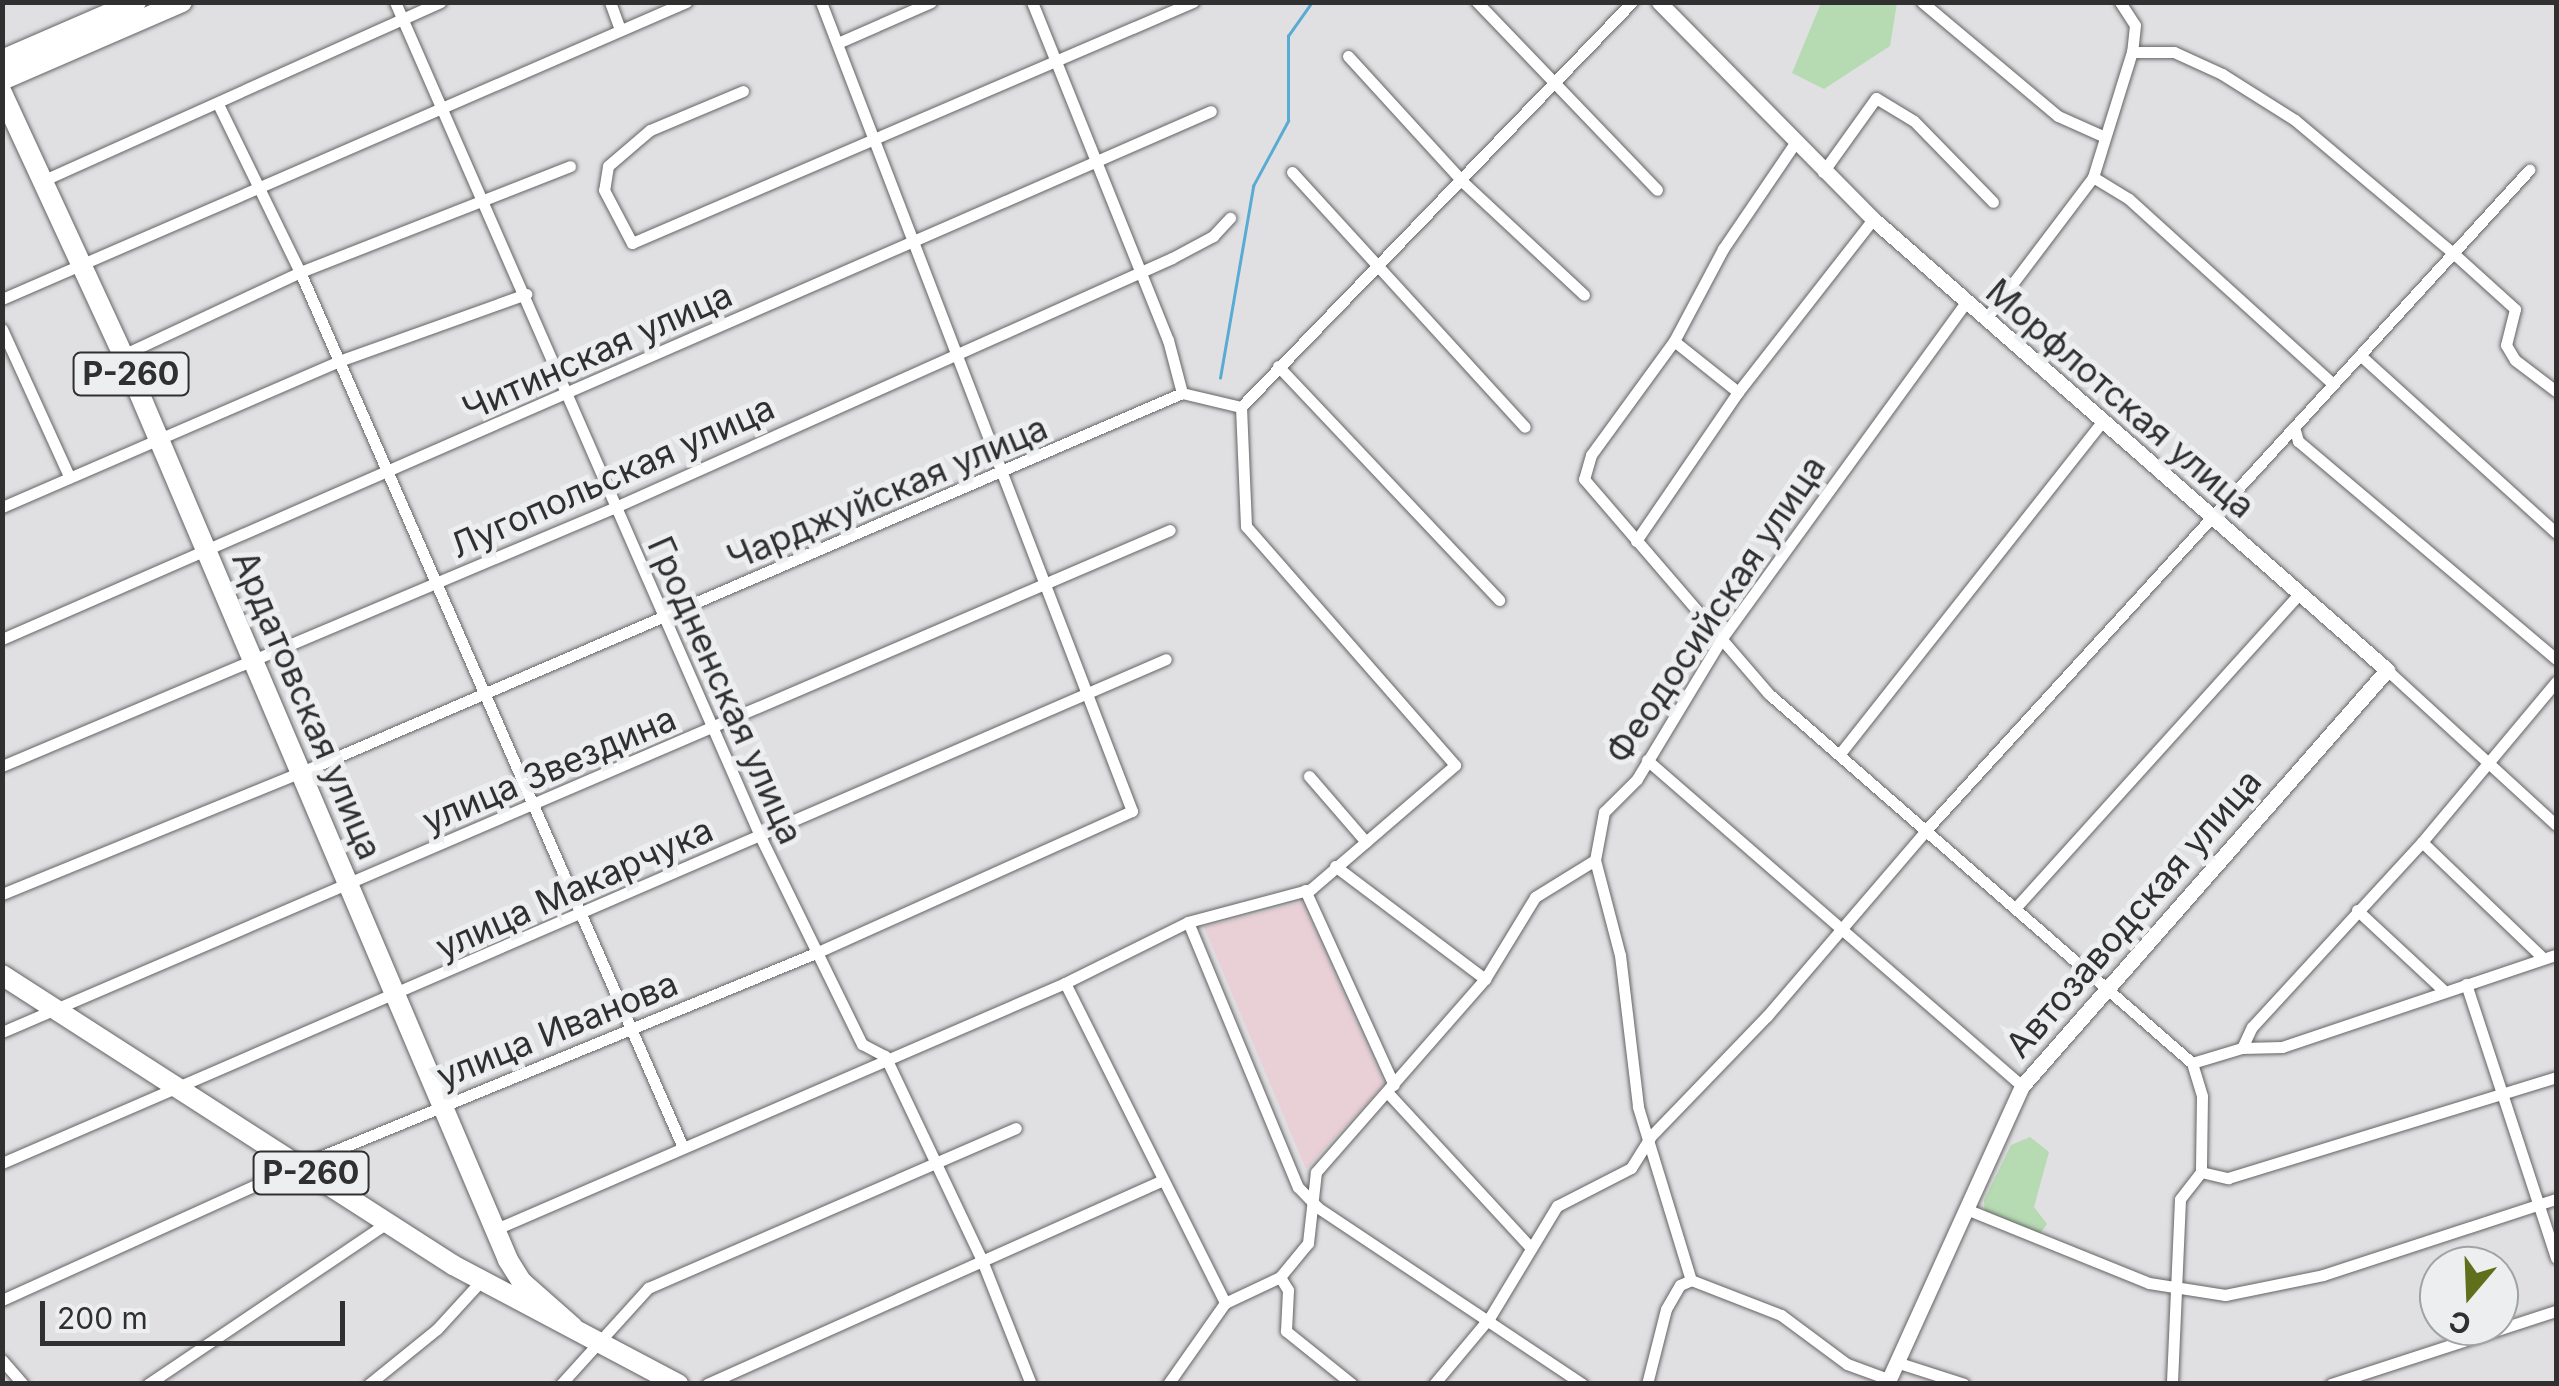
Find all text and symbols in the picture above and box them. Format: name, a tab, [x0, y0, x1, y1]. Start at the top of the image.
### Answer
street label: Морфлотская улица	[1978, 270, 2264, 526]
street label: Читинская улица	[456, 273, 738, 429]
road number: Р-260	[71, 347, 191, 401]
street label: Лугопольская улица	[443, 386, 781, 566]
street label: Чарджуйская улица	[721, 406, 1053, 578]
street label: Феодосийская улица	[1596, 447, 1834, 771]
street label: Гродненская улица	[639, 530, 813, 850]
street label: Ардатовская улица	[224, 544, 392, 866]
street label: улица Звездина	[416, 697, 682, 841]
street label: Автозаводская улица	[1997, 760, 2269, 1066]
street label: улица Макарчука	[429, 808, 719, 968]
street label: улица Иванова	[430, 962, 684, 1096]
road number: Р-260	[251, 1146, 371, 1200]
north arrow	[2419, 1246, 2519, 1346]
scale bar	[45, 1281, 350, 1343]
text: 200 m	[57, 1300, 148, 1336]
text: С	[2445, 1303, 2475, 1342]

